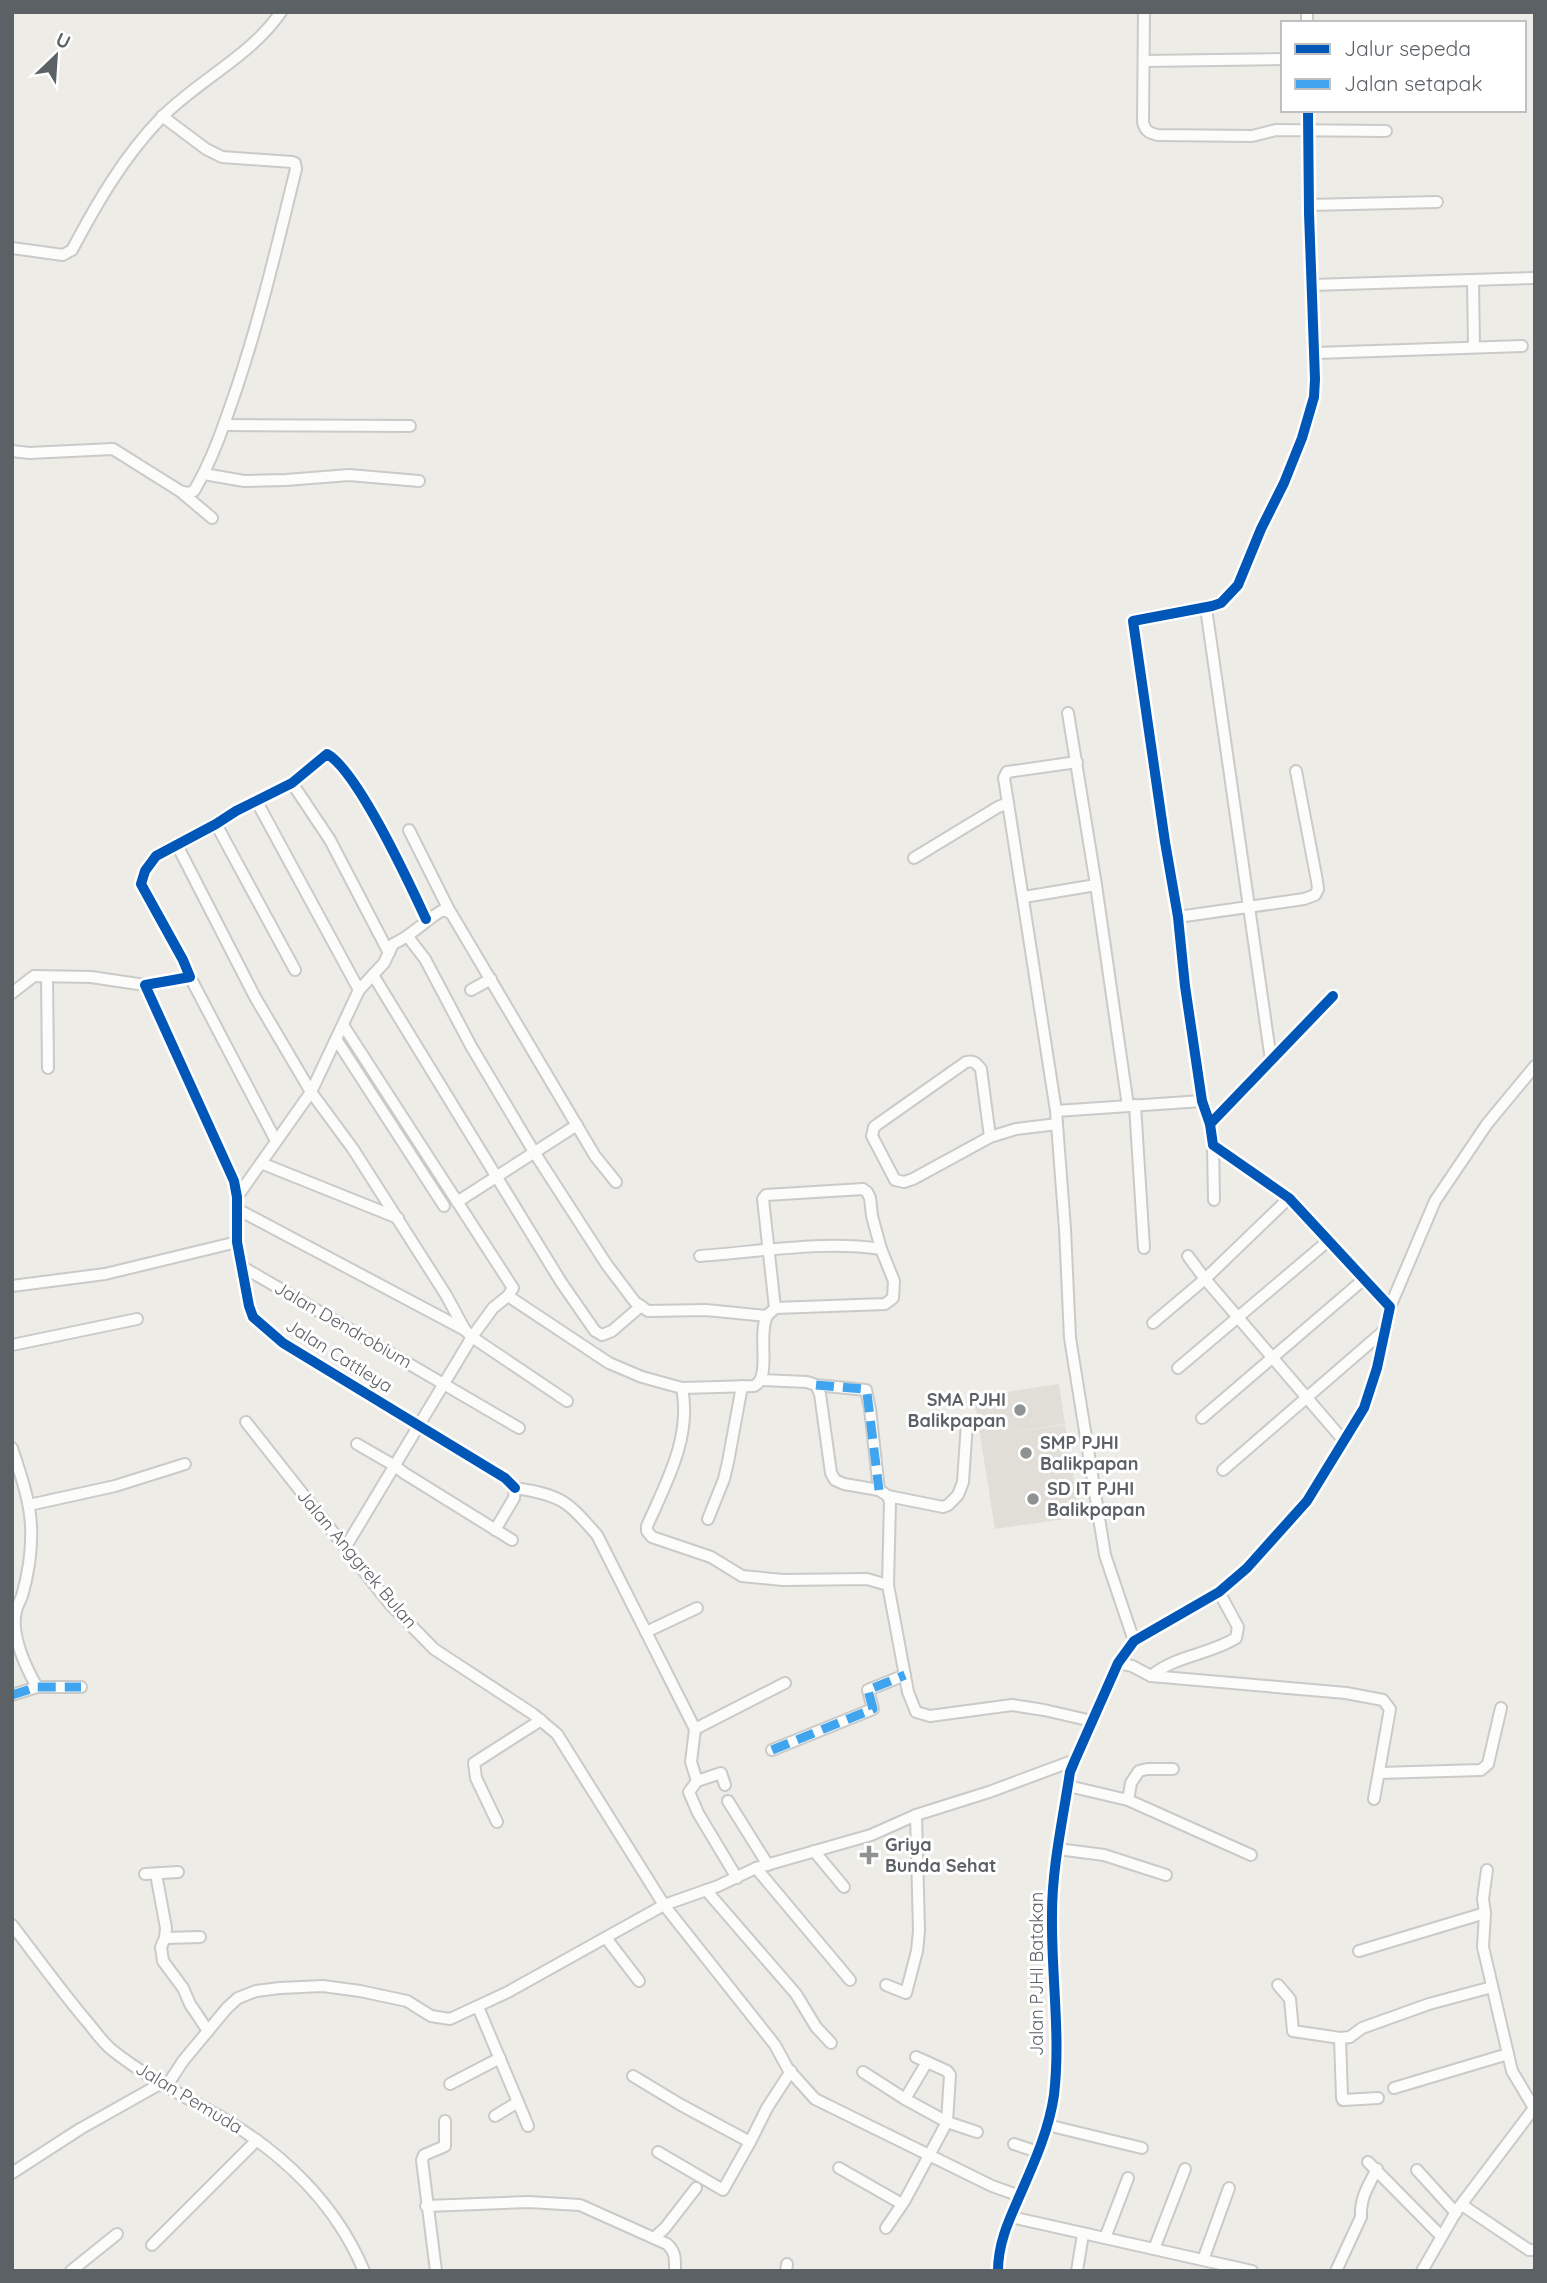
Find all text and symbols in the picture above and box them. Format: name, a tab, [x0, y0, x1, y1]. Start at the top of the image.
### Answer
north arrow	[21, 21, 91, 91]
legend	[1281, 21, 1526, 112]
text: U	[52, 27, 74, 54]
text: Jalur sepeda	[1344, 35, 1471, 61]
text: Jalan setapak	[1344, 70, 1482, 96]
street label: Jalan Dendrobium	[270, 1276, 416, 1373]
street label: Jalan Cattleya	[282, 1314, 397, 1398]
place label: SMA PJHI Balikpapan	[908, 1388, 1006, 1432]
marker: SMA PJHI Balikpapan	[1012, 1402, 1028, 1418]
place label: SMP PJHI Balikpapan	[1040, 1431, 1138, 1475]
marker: SMP PJHI Balikpapan	[1018, 1445, 1034, 1461]
place label: SD IT PJHI Balikpapan	[1047, 1477, 1145, 1521]
street label: Jalan Anggrek Bulan	[292, 1484, 422, 1633]
marker: SD IT PJHI Balikpapan	[1025, 1491, 1041, 1507]
place label: Griya Bunda Sehat	[885, 1833, 996, 1877]
marker: Griya Bunda Sehat	[859, 1845, 879, 1865]
street label: Jalan PJHI Batakan	[1025, 1892, 1048, 2056]
street label: Jalan Pemuda	[132, 2057, 247, 2139]

